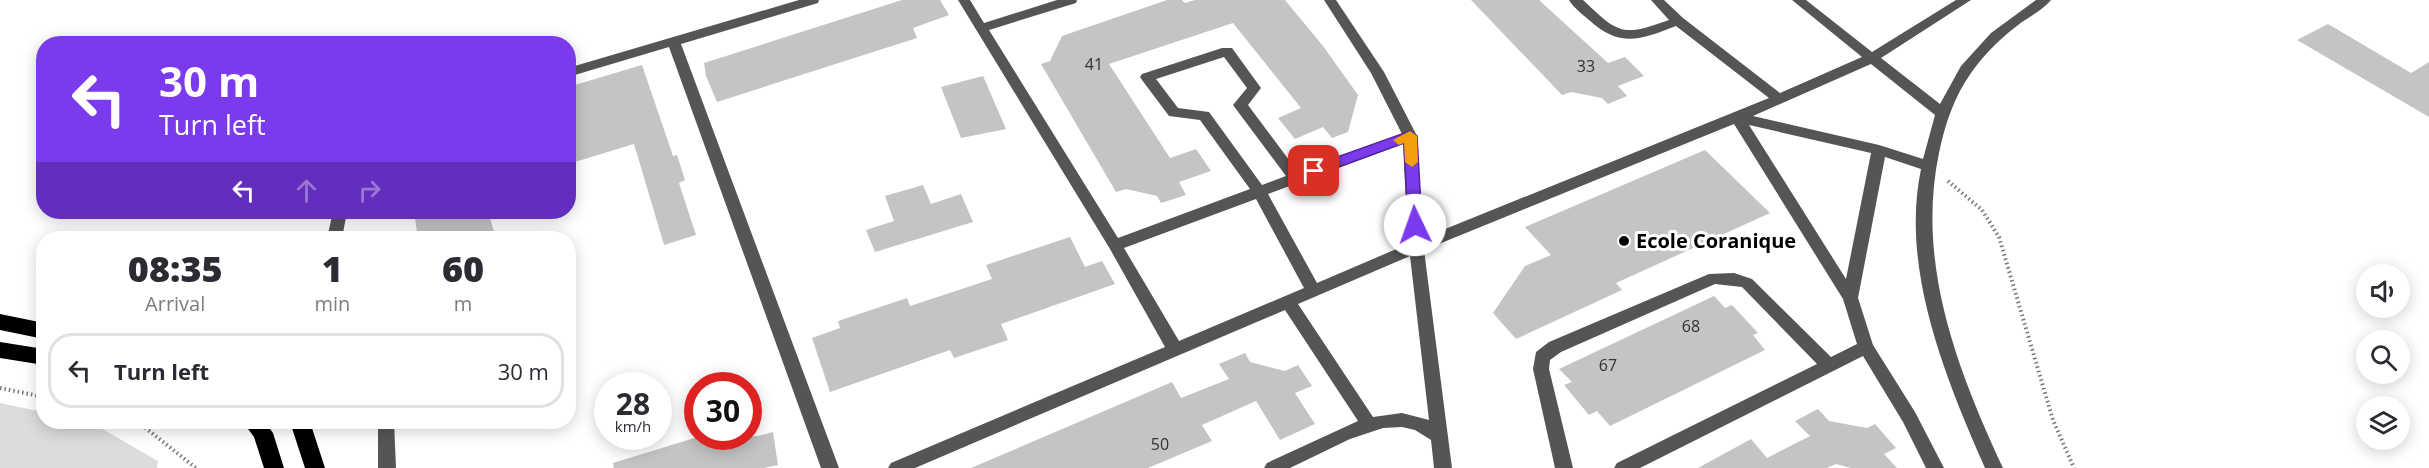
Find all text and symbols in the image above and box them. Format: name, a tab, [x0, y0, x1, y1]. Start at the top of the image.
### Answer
text: 30 m	[159, 52, 259, 109]
house number: 41	[1085, 53, 1103, 75]
house number: 33	[1577, 55, 1595, 77]
icon: left	[60, 60, 138, 138]
text: Turn left	[159, 106, 266, 143]
pin	[1288, 145, 1339, 196]
icon: arrive	[1297, 154, 1330, 187]
icon: left	[227, 174, 260, 207]
icon: ahead	[290, 174, 323, 207]
icon: right	[353, 174, 386, 207]
position arrow	[1383, 193, 1447, 257]
place label: Ecole Coranique	[1636, 227, 1796, 254]
marker: Ecole Coranique	[1617, 234, 1631, 248]
text: 08:35	[128, 244, 223, 293]
text: 1	[322, 244, 343, 293]
text: 60	[442, 244, 484, 293]
map controls	[2356, 264, 2410, 450]
button: sound	[2356, 264, 2410, 318]
text: Arrival	[145, 290, 205, 317]
text: min	[314, 290, 350, 317]
text: m	[454, 290, 472, 317]
house number: 68	[1682, 315, 1700, 337]
button: search	[2356, 330, 2410, 384]
icon: left	[63, 354, 96, 387]
house number: 67	[1599, 354, 1617, 376]
text: Turn left	[114, 356, 209, 386]
text: 30 m	[498, 356, 549, 386]
speed limit sign: 30	[684, 372, 762, 450]
text: 28	[616, 383, 650, 424]
button: layers	[2356, 396, 2410, 450]
text: km/h	[615, 416, 651, 436]
house number: 50	[1151, 433, 1169, 455]

